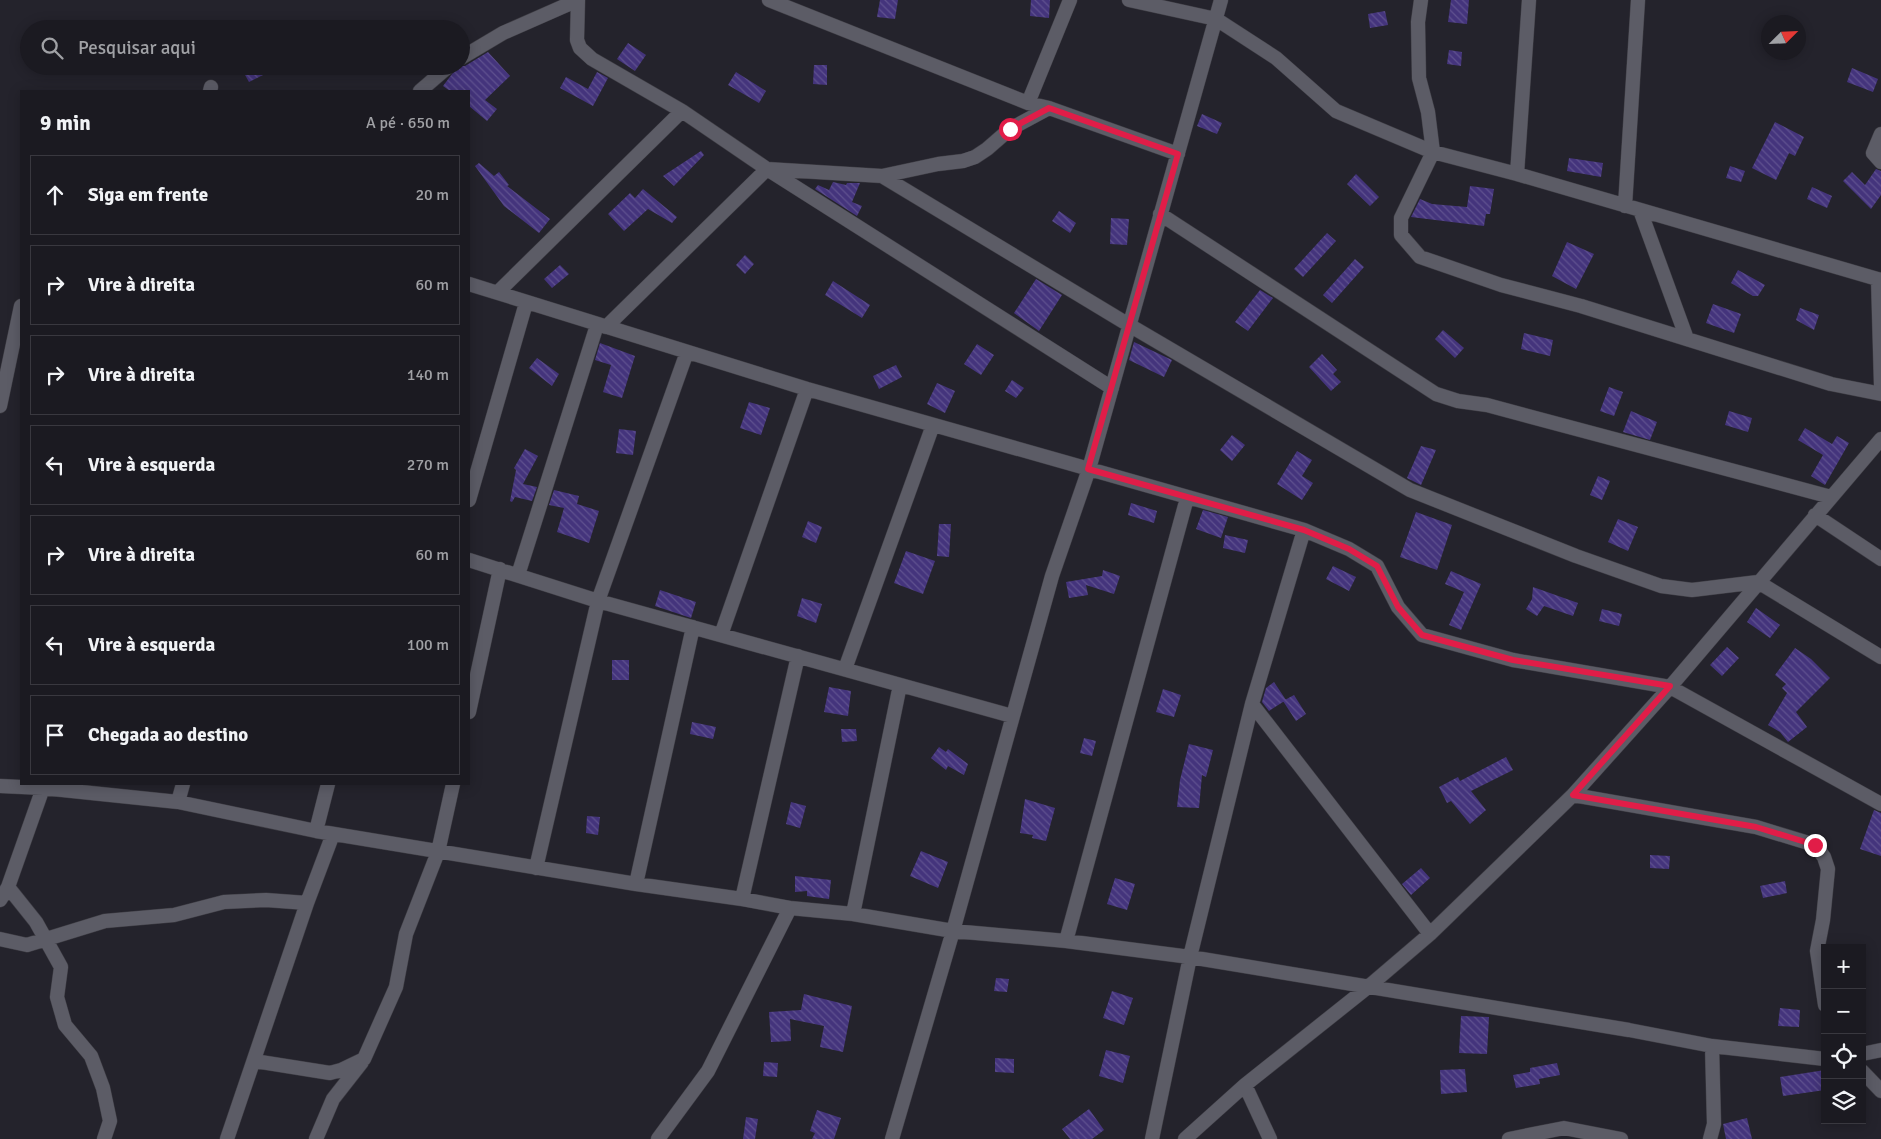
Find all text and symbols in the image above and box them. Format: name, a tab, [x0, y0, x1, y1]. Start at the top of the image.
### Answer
north arrow	[1761, 15, 1806, 60]
search box	[20, 20, 470, 75]
icon: search	[38, 34, 66, 62]
text: Pesquisar aqui	[78, 36, 196, 60]
text: 9 min	[40, 110, 91, 136]
text: A pé · 650 m	[366, 113, 450, 133]
route start	[999, 118, 1022, 141]
icon: ahead	[41, 181, 69, 209]
text: Siga em frente	[88, 183, 208, 207]
text: 20 m	[415, 185, 449, 205]
icon: right	[41, 271, 69, 299]
text: Vire à direita	[88, 273, 195, 297]
text: 60 m	[415, 275, 449, 295]
icon: right	[41, 361, 69, 389]
text: Vire à direita	[88, 363, 195, 387]
text: 140 m	[407, 365, 449, 385]
icon: left	[41, 451, 69, 479]
text: Vire à esquerda	[88, 453, 215, 477]
text: 270 m	[407, 455, 449, 475]
icon: right	[41, 541, 69, 569]
text: Vire à direita	[88, 543, 195, 567]
text: 60 m	[415, 545, 449, 565]
icon: left	[41, 631, 69, 659]
text: Vire à esquerda	[88, 633, 215, 657]
text: 100 m	[407, 635, 449, 655]
icon: arrive	[41, 721, 69, 749]
text: Chegada ao destino	[88, 723, 248, 747]
route end	[1804, 834, 1827, 857]
map controls	[1821, 944, 1866, 1124]
button: +	[1821, 944, 1866, 989]
button: −	[1821, 989, 1866, 1034]
button: locate	[1821, 1034, 1866, 1079]
button: layers	[1821, 1079, 1866, 1124]

